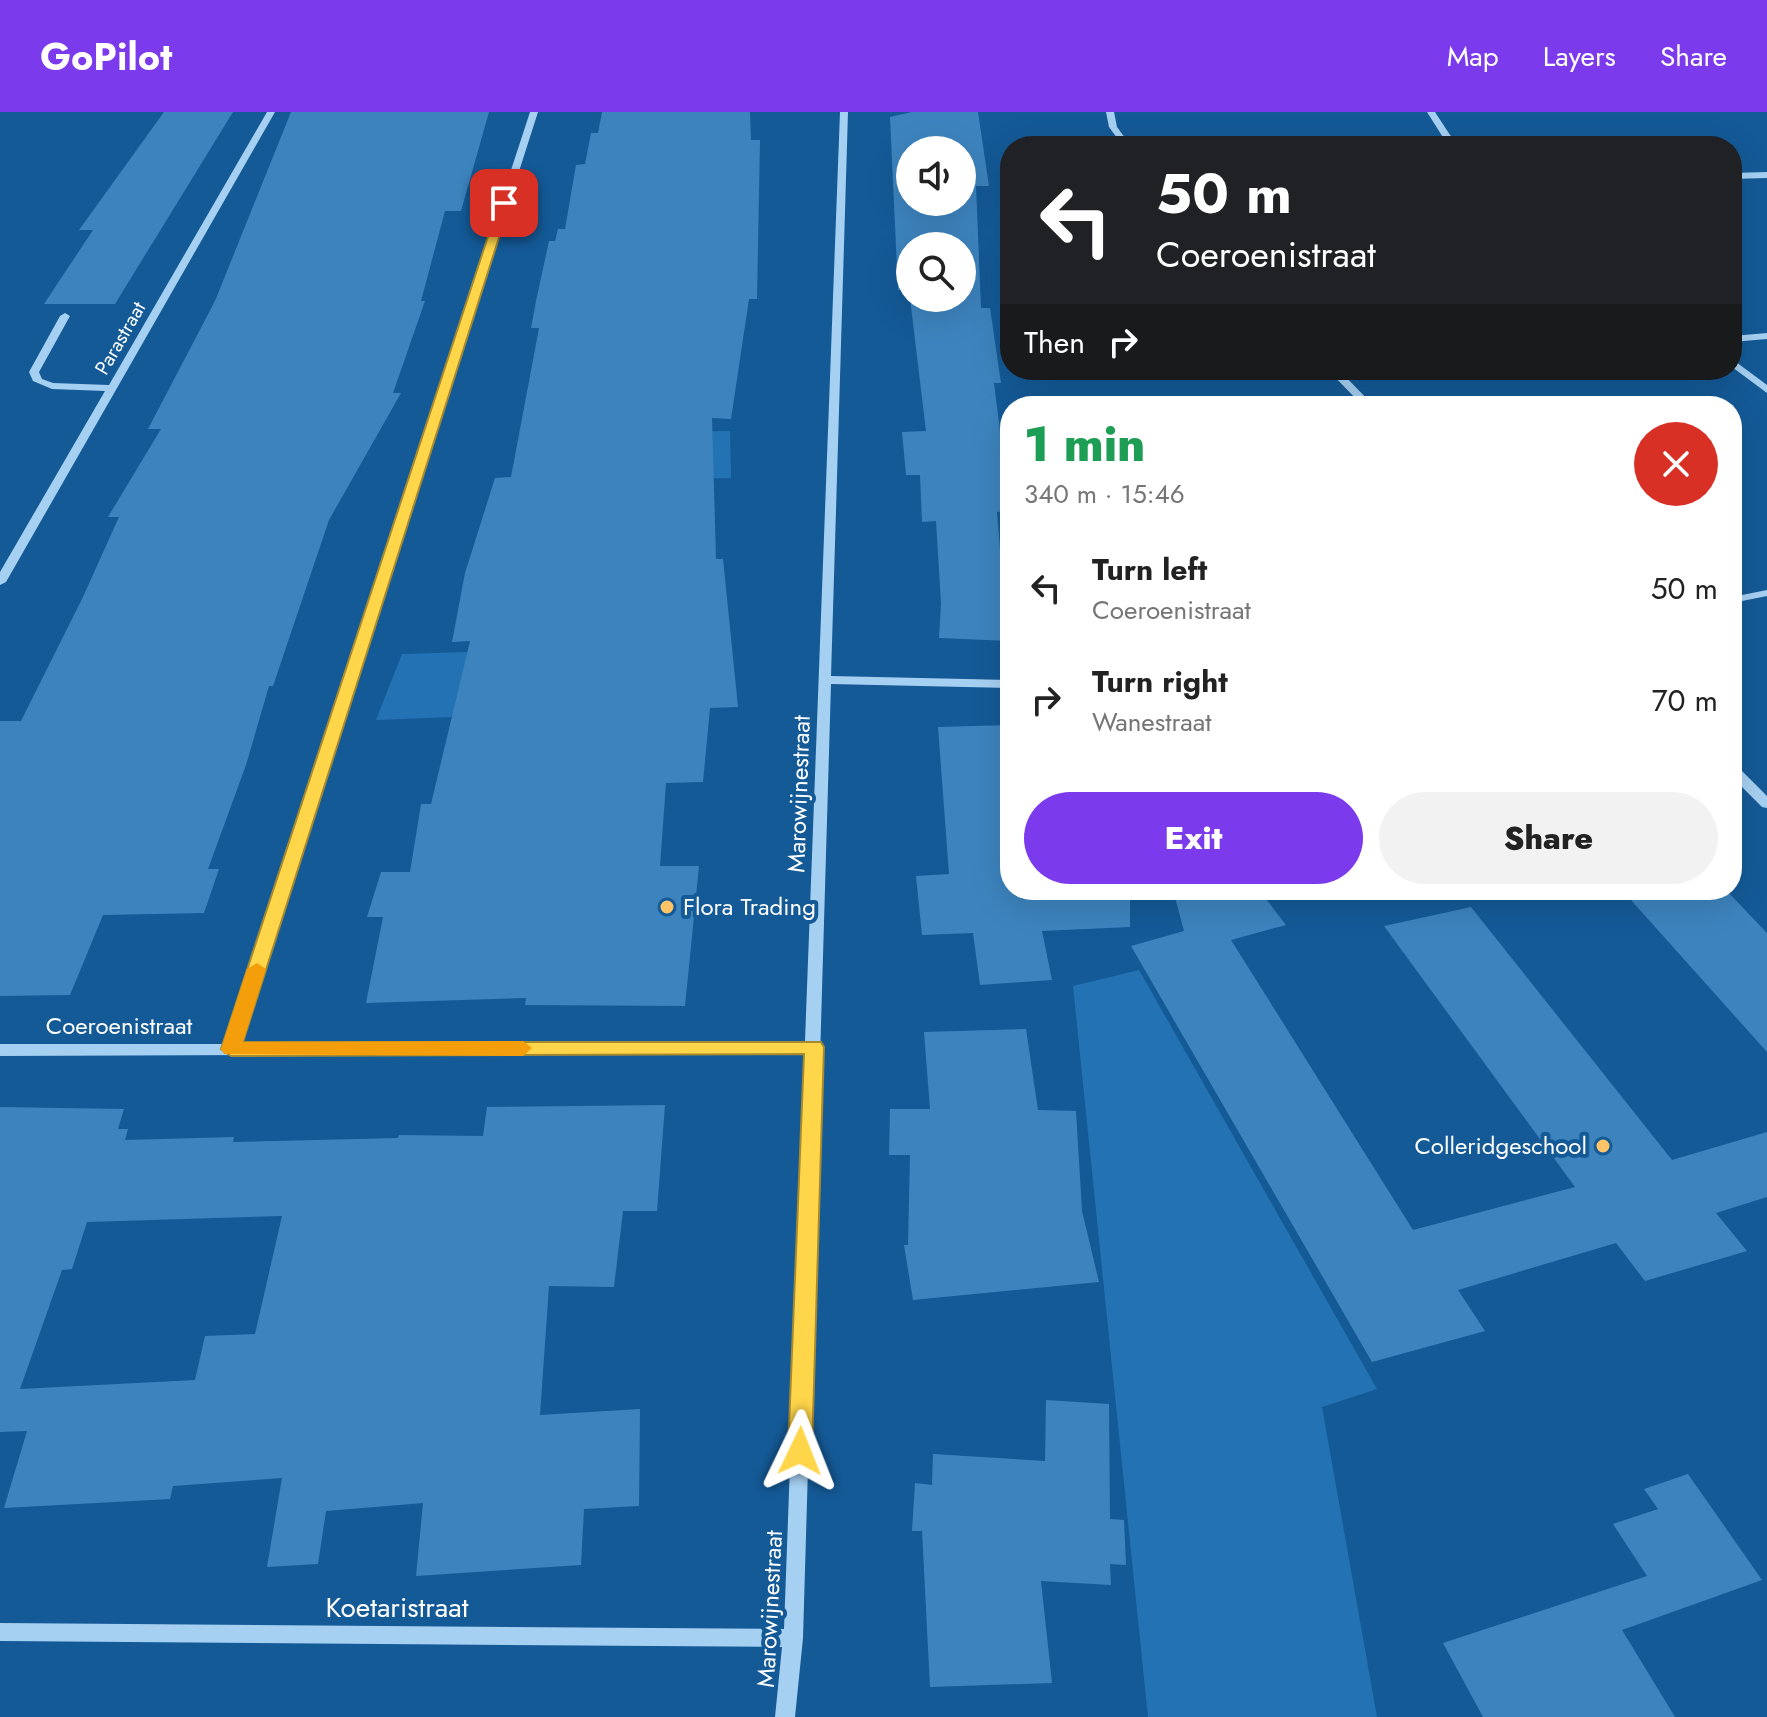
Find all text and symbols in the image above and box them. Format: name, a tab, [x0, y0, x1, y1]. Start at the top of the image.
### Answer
text: GoPilot	[40, 29, 172, 84]
text: Map	[1447, 36, 1499, 77]
text: Layers	[1543, 36, 1616, 77]
text: Share	[1660, 36, 1727, 77]
map controls	[896, 136, 976, 312]
button: sound	[896, 136, 976, 216]
text: 50 m	[1156, 153, 1292, 234]
icon: left	[1024, 168, 1128, 272]
pin	[470, 169, 538, 237]
icon: arrive	[482, 181, 526, 225]
text: Coeroenistraat	[1156, 228, 1376, 280]
button: search	[896, 232, 976, 312]
street label: Parastraat	[88, 296, 153, 380]
icon: right	[1101, 320, 1145, 364]
text: Then	[1024, 321, 1085, 364]
text: 1 min	[1024, 410, 1145, 479]
button: close	[1634, 422, 1718, 506]
text: 340 m · 15:46	[1024, 475, 1185, 513]
text: Turn left	[1092, 548, 1207, 591]
icon: left	[1024, 566, 1068, 610]
text: 50 m	[1651, 567, 1718, 610]
text: Coeroenistraat	[1092, 591, 1251, 629]
text: Turn right	[1092, 660, 1228, 703]
icon: right	[1024, 678, 1068, 722]
text: 70 m	[1652, 679, 1718, 722]
text: Wanestraat	[1092, 703, 1212, 741]
street label: Marowijnestraat	[778, 714, 819, 873]
button: Exit	[1024, 792, 1363, 884]
button: Share	[1379, 792, 1718, 884]
place label: Flora Trading	[683, 889, 816, 924]
marker: Flora Trading	[658, 898, 676, 916]
street label: Coeroenistraat	[46, 1008, 193, 1043]
place label: Colleridgeschool	[1414, 1128, 1587, 1163]
marker: Colleridgeschool	[1594, 1137, 1612, 1155]
position arrow	[758, 1409, 842, 1493]
street label: Marowijnestraat	[748, 1529, 791, 1689]
street label: Koetaristraat	[325, 1587, 469, 1628]

